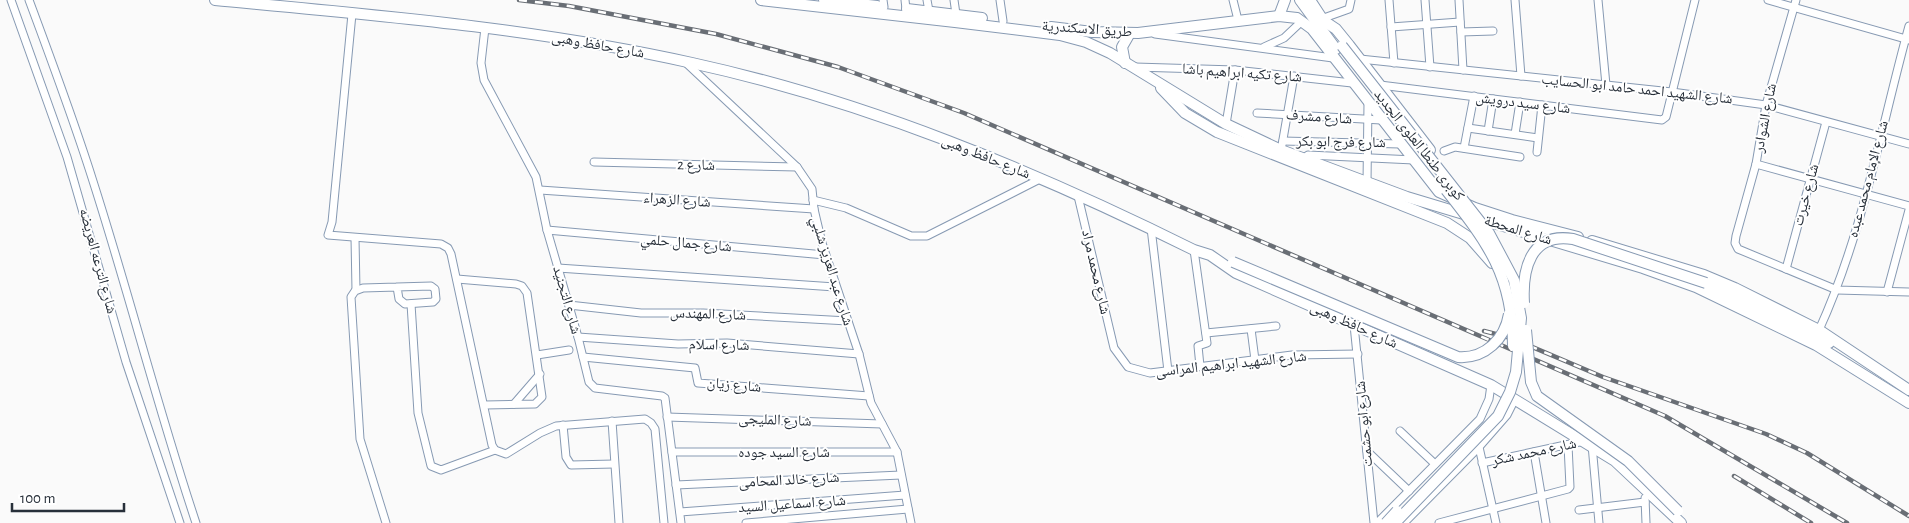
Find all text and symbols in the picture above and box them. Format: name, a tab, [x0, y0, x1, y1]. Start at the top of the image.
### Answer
street label: طريق الاسكندرية	[1041, 18, 1133, 42]
street label: شارع حافظ وهبى	[550, 29, 646, 63]
street label: شارع تكيه ابراهيم باشا	[1181, 61, 1302, 87]
street label: شارع الشهيد احمد حامد ابو الحسايب	[1540, 72, 1733, 109]
street label: شارع الشوادر	[1751, 82, 1781, 155]
street label: كوبرى طنطا العلوى الجديد	[1369, 87, 1467, 205]
street label: شارع سيد درويش	[1475, 90, 1571, 118]
street label: شارع مشرف	[1285, 107, 1353, 129]
street label: شارع الإمام محمد عبده	[1845, 119, 1893, 240]
street label: شارع حافظ وهبى	[939, 132, 1033, 183]
street label: شارع فرج ابو بكر	[1295, 134, 1386, 152]
street label: شارع 2	[677, 157, 715, 175]
street label: شارع خيرت	[1791, 162, 1823, 228]
street label: شارع الزهراء	[643, 190, 711, 212]
street label: شارع الترعه العريضه	[75, 207, 119, 316]
street label: شارع المحطة	[1482, 213, 1554, 249]
street label: شارع عبد العزيز شلبي	[805, 215, 856, 329]
street label: شارع محمد مراد	[1077, 228, 1113, 316]
street label: شارع جمال حلمي	[639, 232, 732, 258]
street label: شارع التجنيد	[548, 264, 584, 336]
street label: شارع حافظ وهبى	[1307, 299, 1400, 353]
street label: شارع المهندس	[670, 305, 747, 325]
street label: شارع اسلام	[688, 337, 750, 355]
street label: شارع الشهيد ابراهيم المراسى	[1155, 349, 1308, 381]
street label: شارع زيان	[706, 375, 762, 397]
street label: شارع ابو حشمت	[1353, 380, 1377, 468]
street label: شارع المليجى	[738, 411, 812, 431]
street label: شارع محمد شكر	[1489, 436, 1578, 470]
street label: شارع السيد جوده	[738, 445, 830, 462]
street label: شارع خالد المحامى	[738, 470, 840, 492]
scale bar	[12, 480, 125, 512]
text: 100 m	[20, 491, 55, 506]
street label: شارع اسماعيل السيد	[738, 493, 847, 517]

